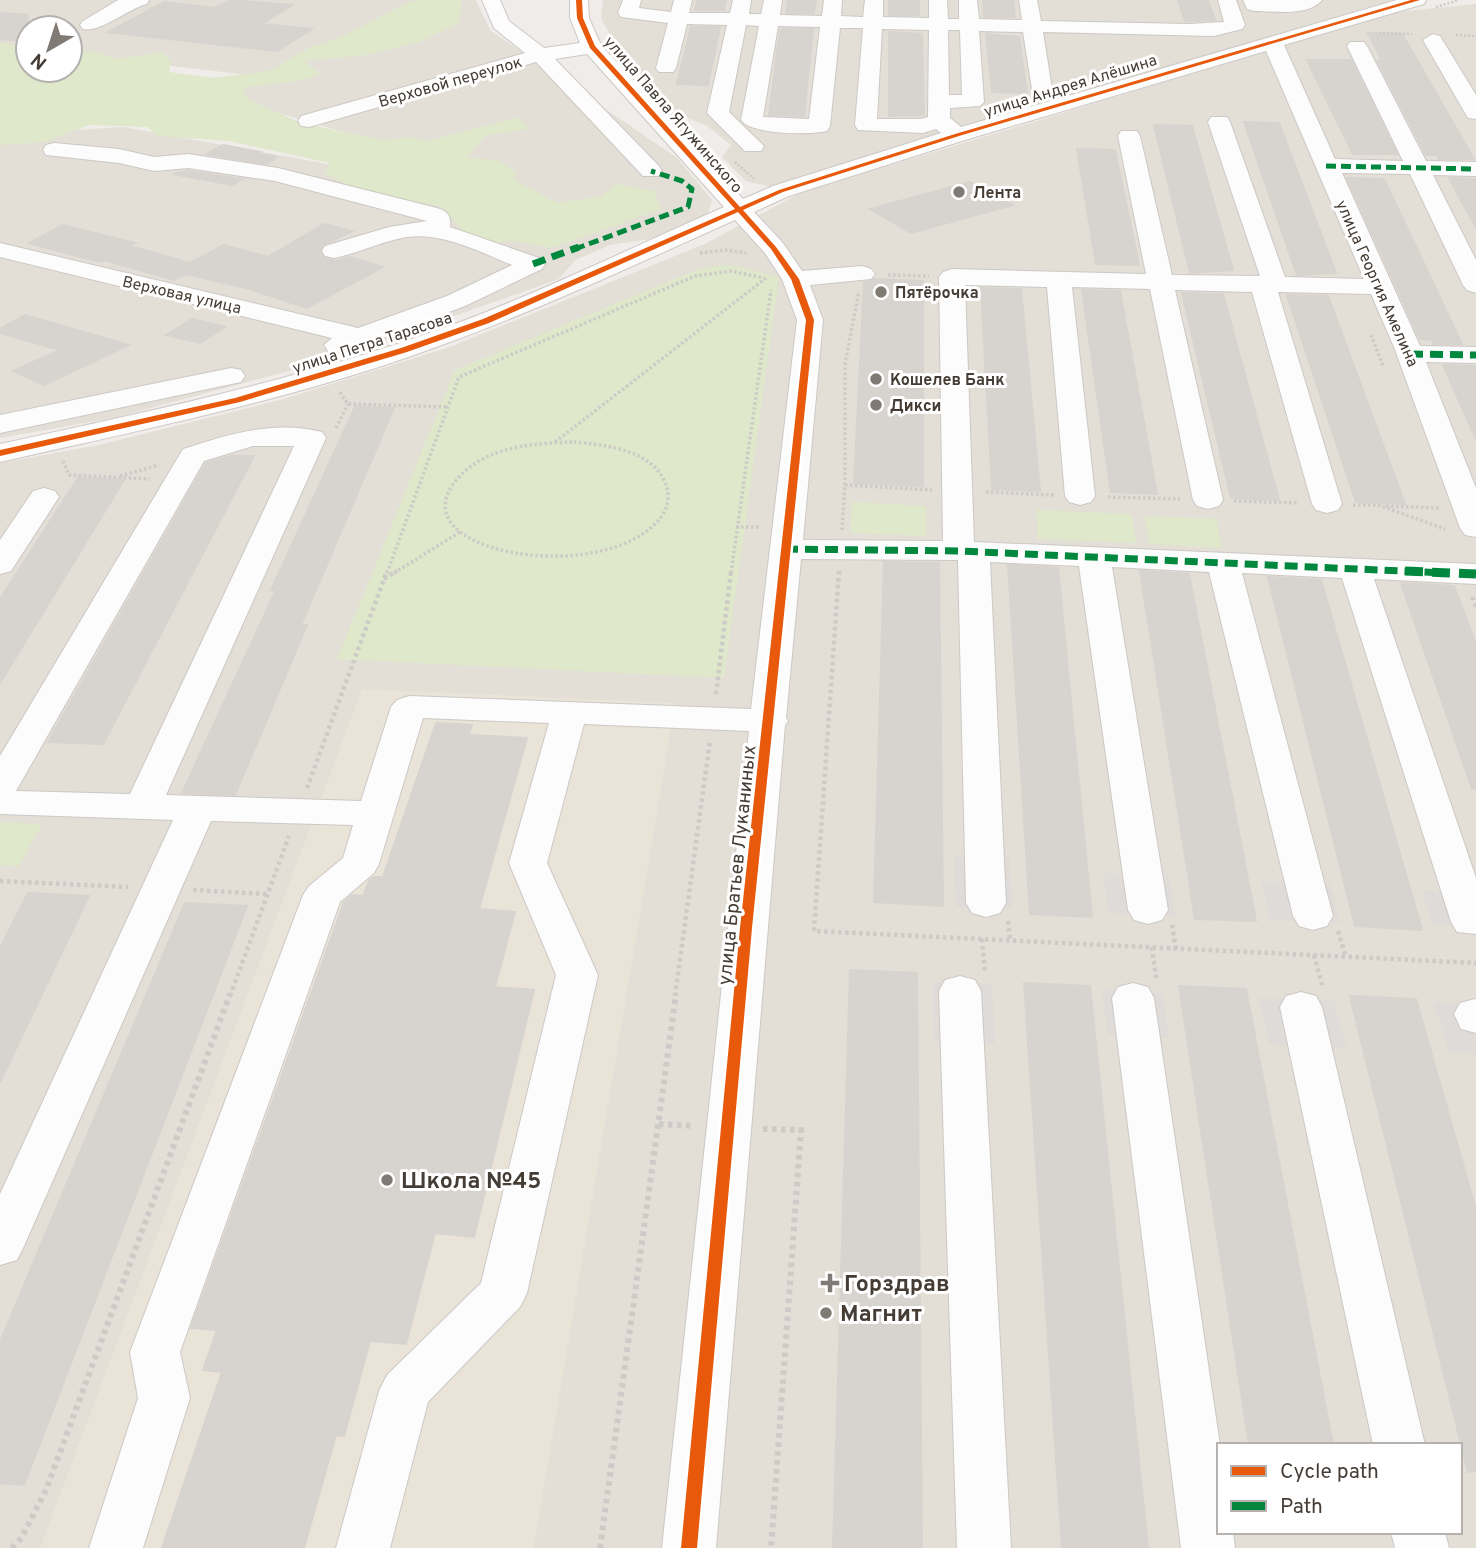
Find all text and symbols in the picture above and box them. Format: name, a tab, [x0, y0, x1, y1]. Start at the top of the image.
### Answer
north arrow	[14, 14, 84, 84]
street label: улица Павла Ягужинского	[599, 33, 746, 198]
text: N	[27, 47, 52, 74]
street label: улица Андрея Алёшина	[982, 51, 1160, 123]
street label: Верховой переулок	[376, 53, 525, 113]
marker: Лента	[951, 184, 967, 200]
place label: Лента	[973, 184, 1021, 204]
street label: улица Георгия Амелина	[1330, 197, 1422, 370]
street label: Верховая улица	[120, 273, 243, 319]
marker: Пятёрочка	[873, 284, 889, 300]
place label: Пятёрочка	[895, 284, 979, 304]
street label: улица Петра Тарасова	[290, 309, 455, 379]
marker: Кошелев Банк	[868, 371, 884, 387]
place label: Кошелев Банк	[890, 371, 1005, 391]
marker: Дикси	[868, 397, 884, 413]
place label: Дикси	[890, 397, 941, 417]
street label: улица Братьев Луканиных	[713, 744, 763, 986]
place label: Школа №45	[401, 1168, 541, 1197]
marker: Школа №45	[379, 1172, 395, 1188]
place label: Горздрав	[844, 1271, 950, 1300]
marker: Горздрав	[822, 1275, 838, 1291]
place label: Магнит	[840, 1301, 922, 1330]
marker: Магнит	[818, 1305, 834, 1321]
legend	[1217, 1443, 1462, 1534]
text: Cycle path	[1280, 1459, 1379, 1486]
text: Path	[1280, 1494, 1323, 1521]

